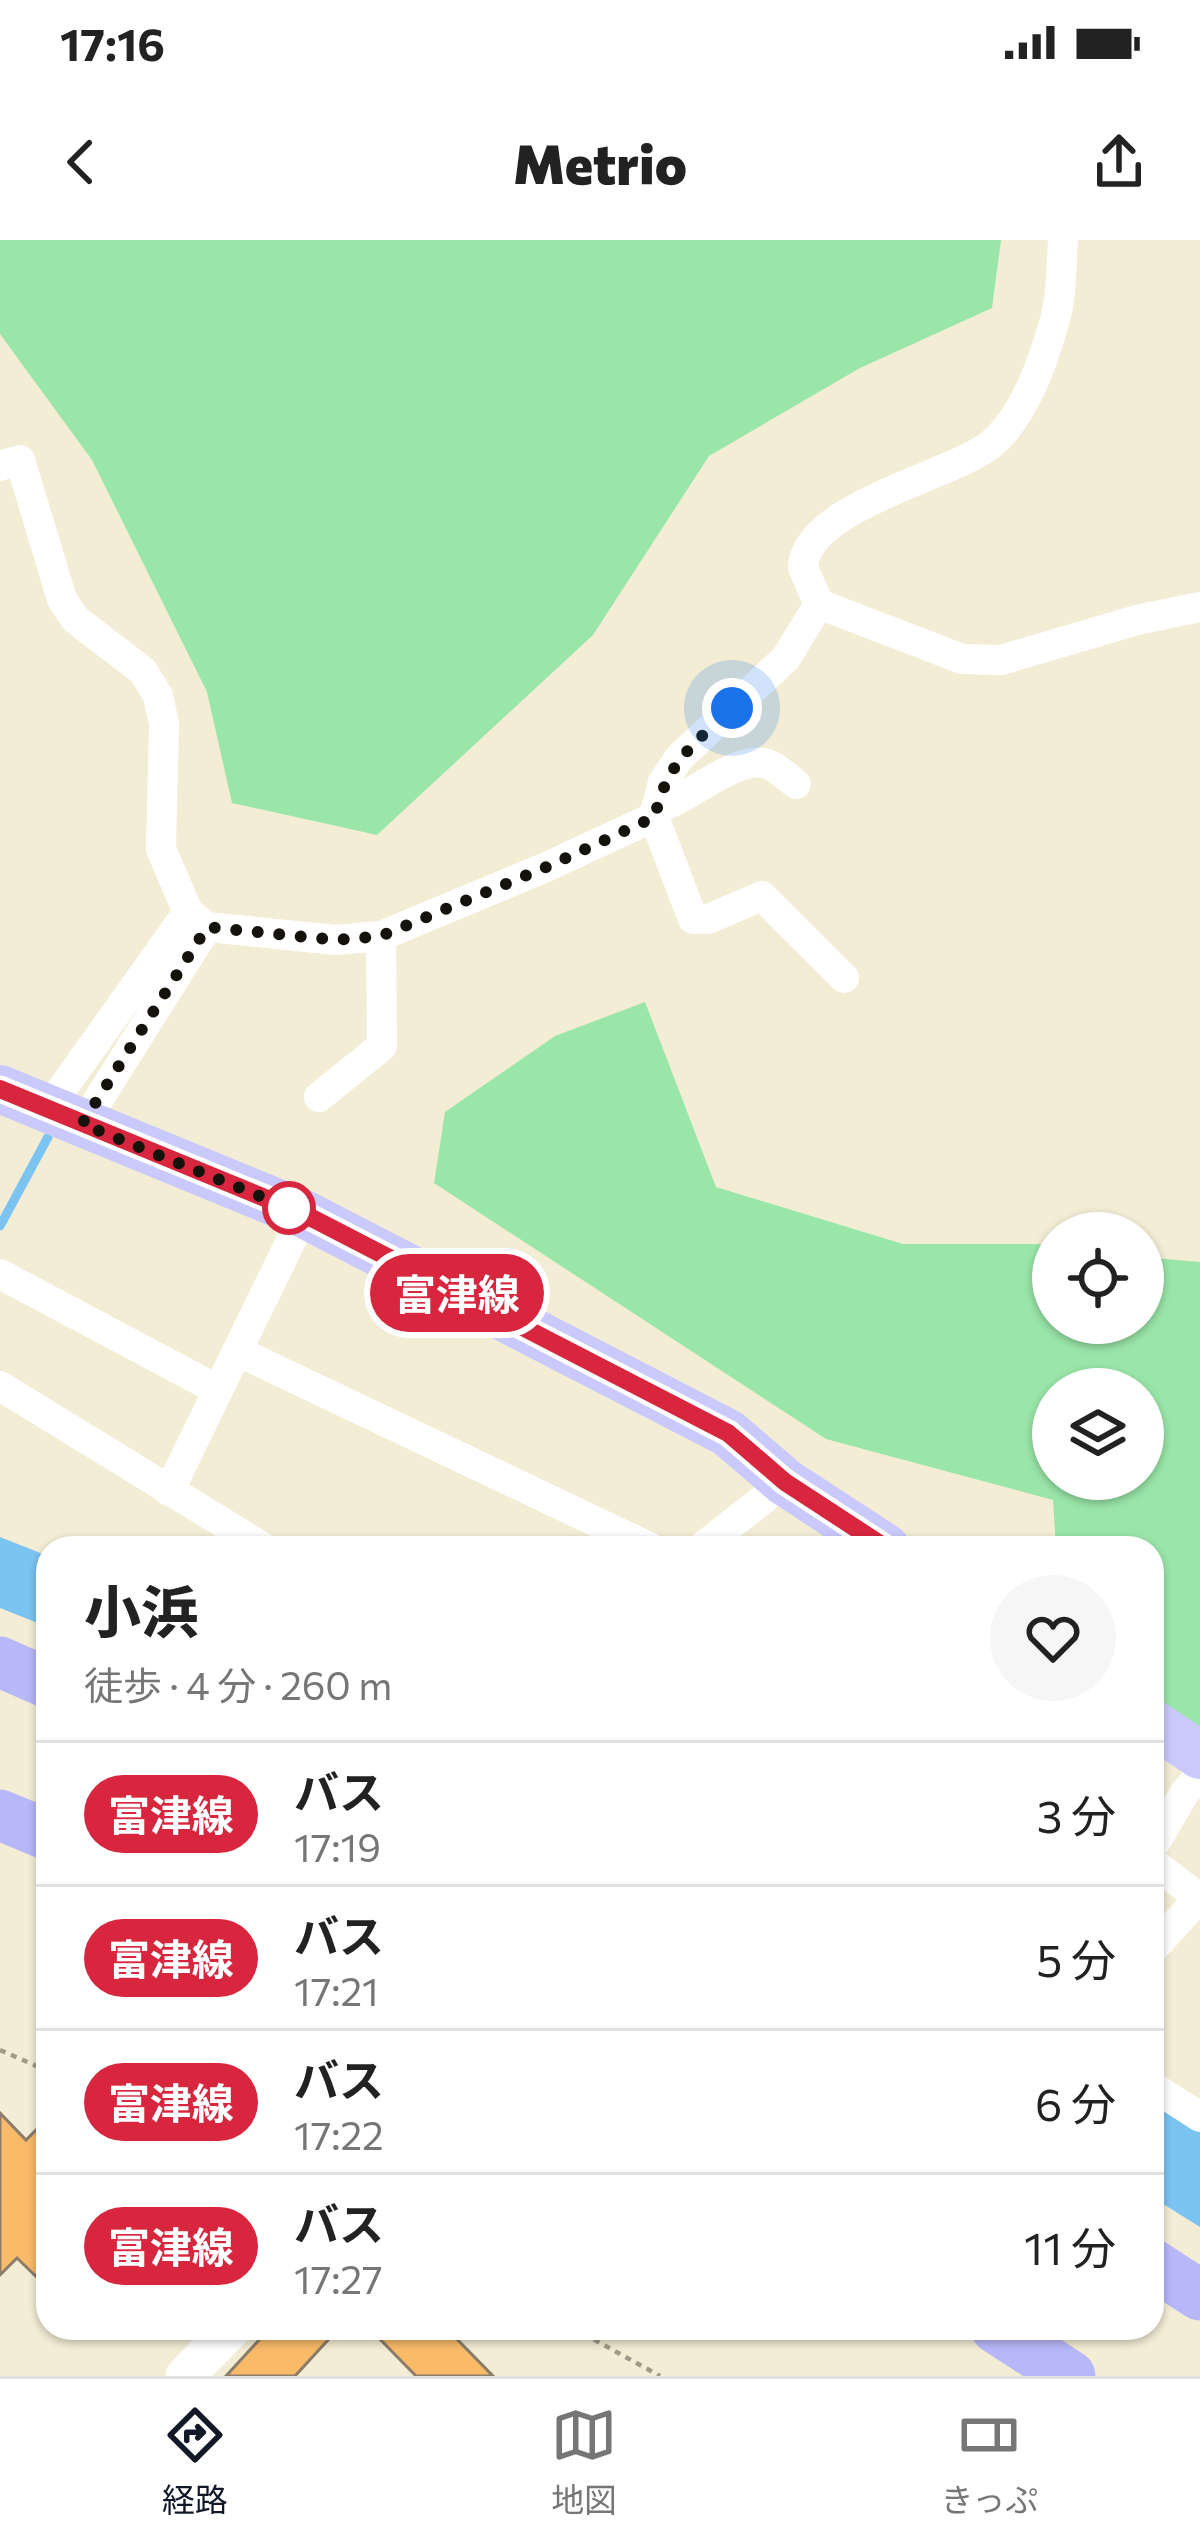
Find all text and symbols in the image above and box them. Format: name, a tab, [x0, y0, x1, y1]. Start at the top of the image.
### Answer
text: 17:16	[60, 15, 165, 70]
icon: back	[48, 129, 114, 195]
text: Metrio	[513, 129, 687, 195]
icon: share	[1086, 129, 1152, 195]
your location	[702, 678, 762, 738]
unlabelled marker	[264, 1183, 314, 1233]
map controls	[1032, 1212, 1164, 1500]
button: locate	[1032, 1212, 1164, 1344]
line badge: 富津線	[388, 1254, 526, 1332]
text: 富津線	[394, 1267, 520, 1319]
button: layers	[1032, 1368, 1164, 1500]
text: 小浜	[84, 1575, 198, 1645]
button: heart	[990, 1575, 1116, 1701]
text: 徒歩 · 4 分 · 260 m	[84, 1660, 392, 1708]
text: バス	[294, 1763, 384, 1818]
text: 3 分	[1037, 1787, 1116, 1842]
text: 富津線	[108, 1788, 234, 1840]
text: 17:19	[294, 1822, 381, 1870]
text: バス	[294, 1907, 384, 1962]
text: 5 分	[1037, 1931, 1116, 1986]
text: 富津線	[108, 1932, 234, 1984]
text: 17:21	[294, 1966, 379, 2014]
text: バス	[294, 2051, 384, 2106]
text: 6 分	[1035, 2075, 1116, 2130]
text: 富津線	[108, 2076, 234, 2128]
text: 17:22	[294, 2110, 384, 2158]
text: バス	[294, 2195, 384, 2250]
text: 11 分	[1024, 2219, 1116, 2274]
text: 富津線	[108, 2220, 234, 2272]
text: 17:27	[294, 2254, 383, 2302]
tab: 経路	[162, 2402, 228, 2522]
tab: 地図	[551, 2402, 617, 2522]
tab: きっぷ	[941, 2402, 1038, 2522]

